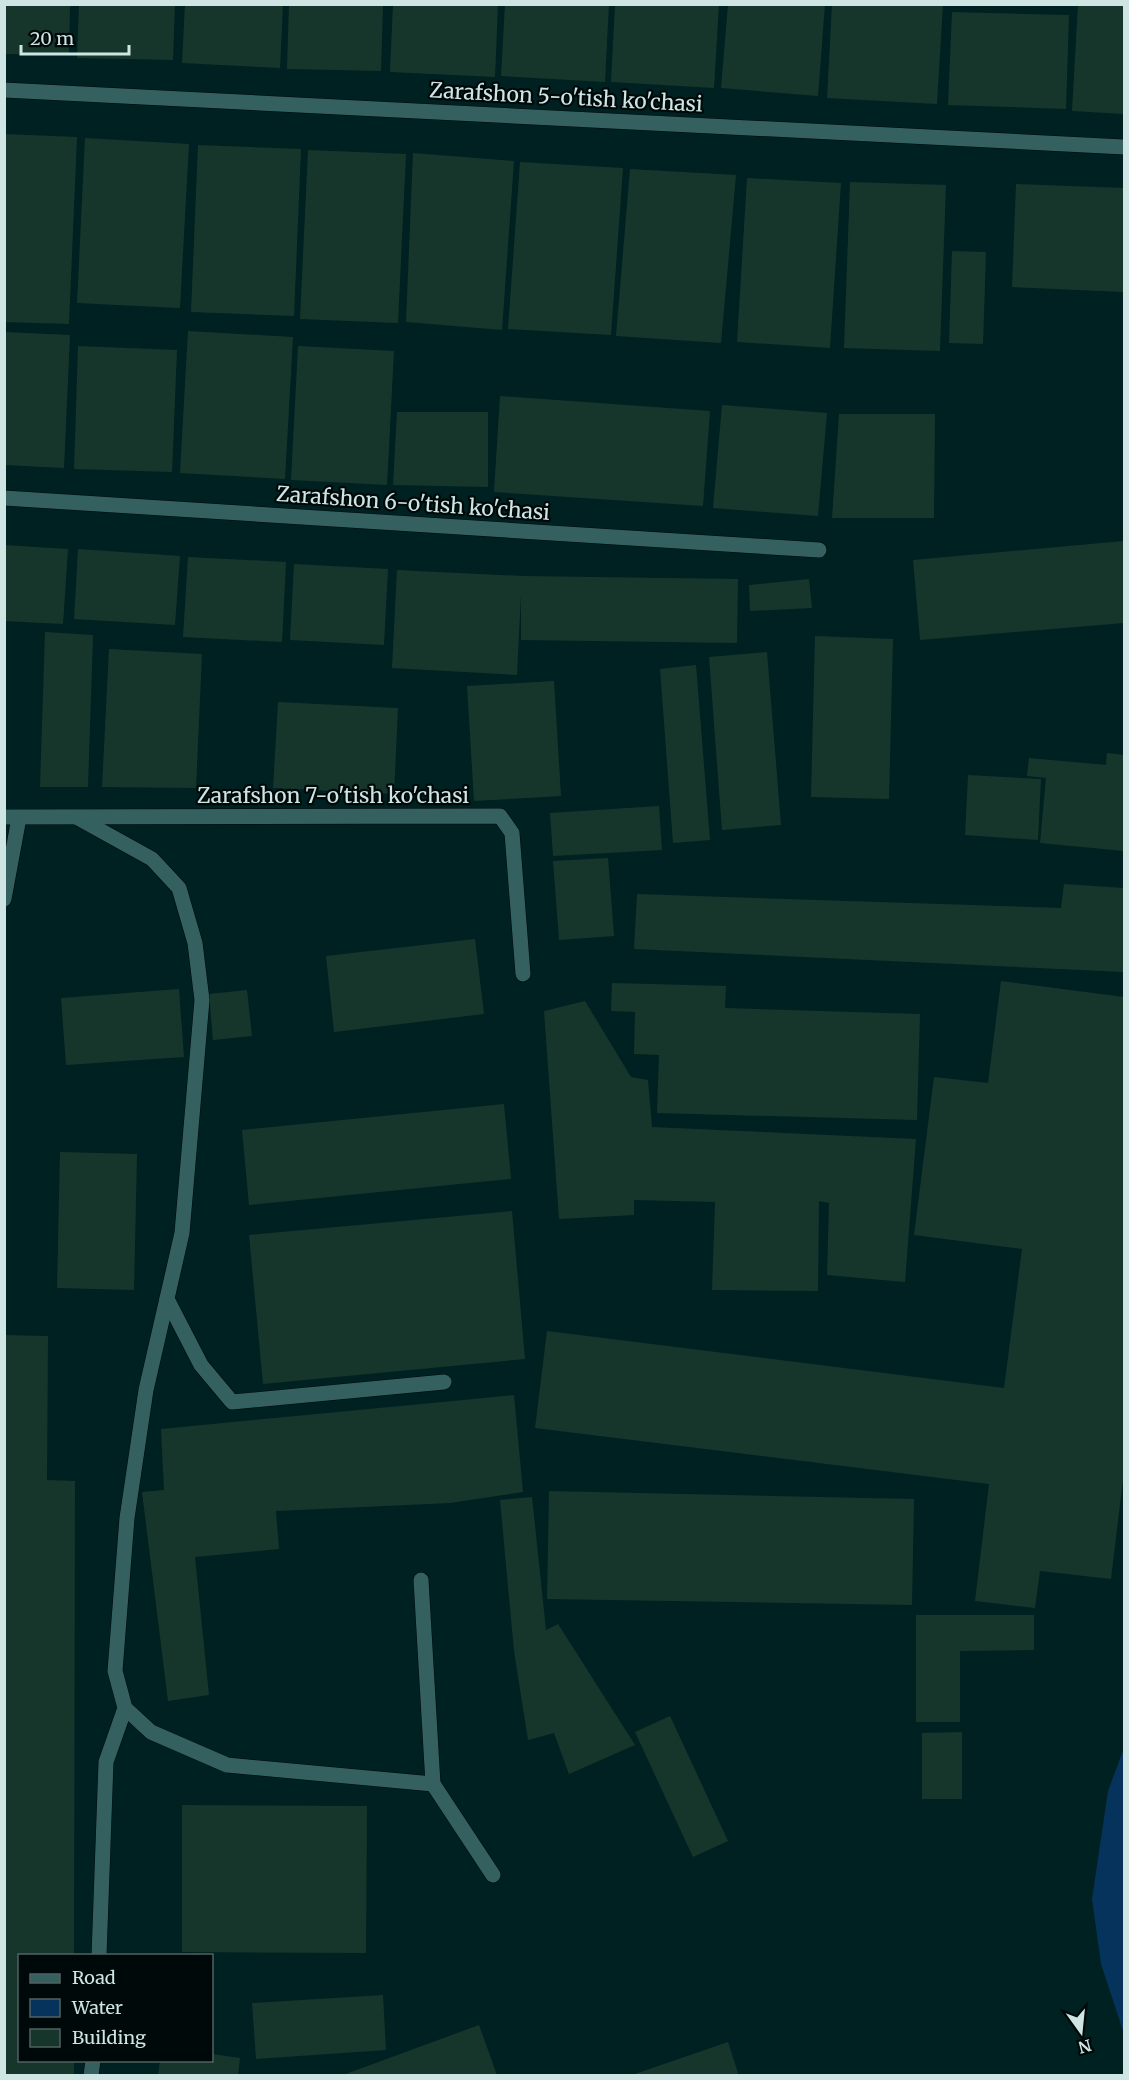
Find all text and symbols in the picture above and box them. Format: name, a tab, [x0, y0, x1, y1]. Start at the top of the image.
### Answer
scale bar	[21, 18, 129, 56]
text: 20 m	[30, 27, 74, 50]
street label: Zarafshon 5-o'tish ko'chasi	[429, 76, 704, 118]
street label: Zarafshon 6-o'tish ko'chasi	[275, 480, 551, 526]
street label: Zarafshon 7-o'tish ko'chasi	[197, 782, 469, 809]
legend	[18, 1954, 213, 2062]
text: Road	[72, 1966, 116, 1989]
text: Water	[71, 1996, 123, 2019]
north arrow	[1051, 2002, 1111, 2062]
text: Building	[72, 2026, 146, 2049]
text: N	[1076, 2035, 1094, 2058]

